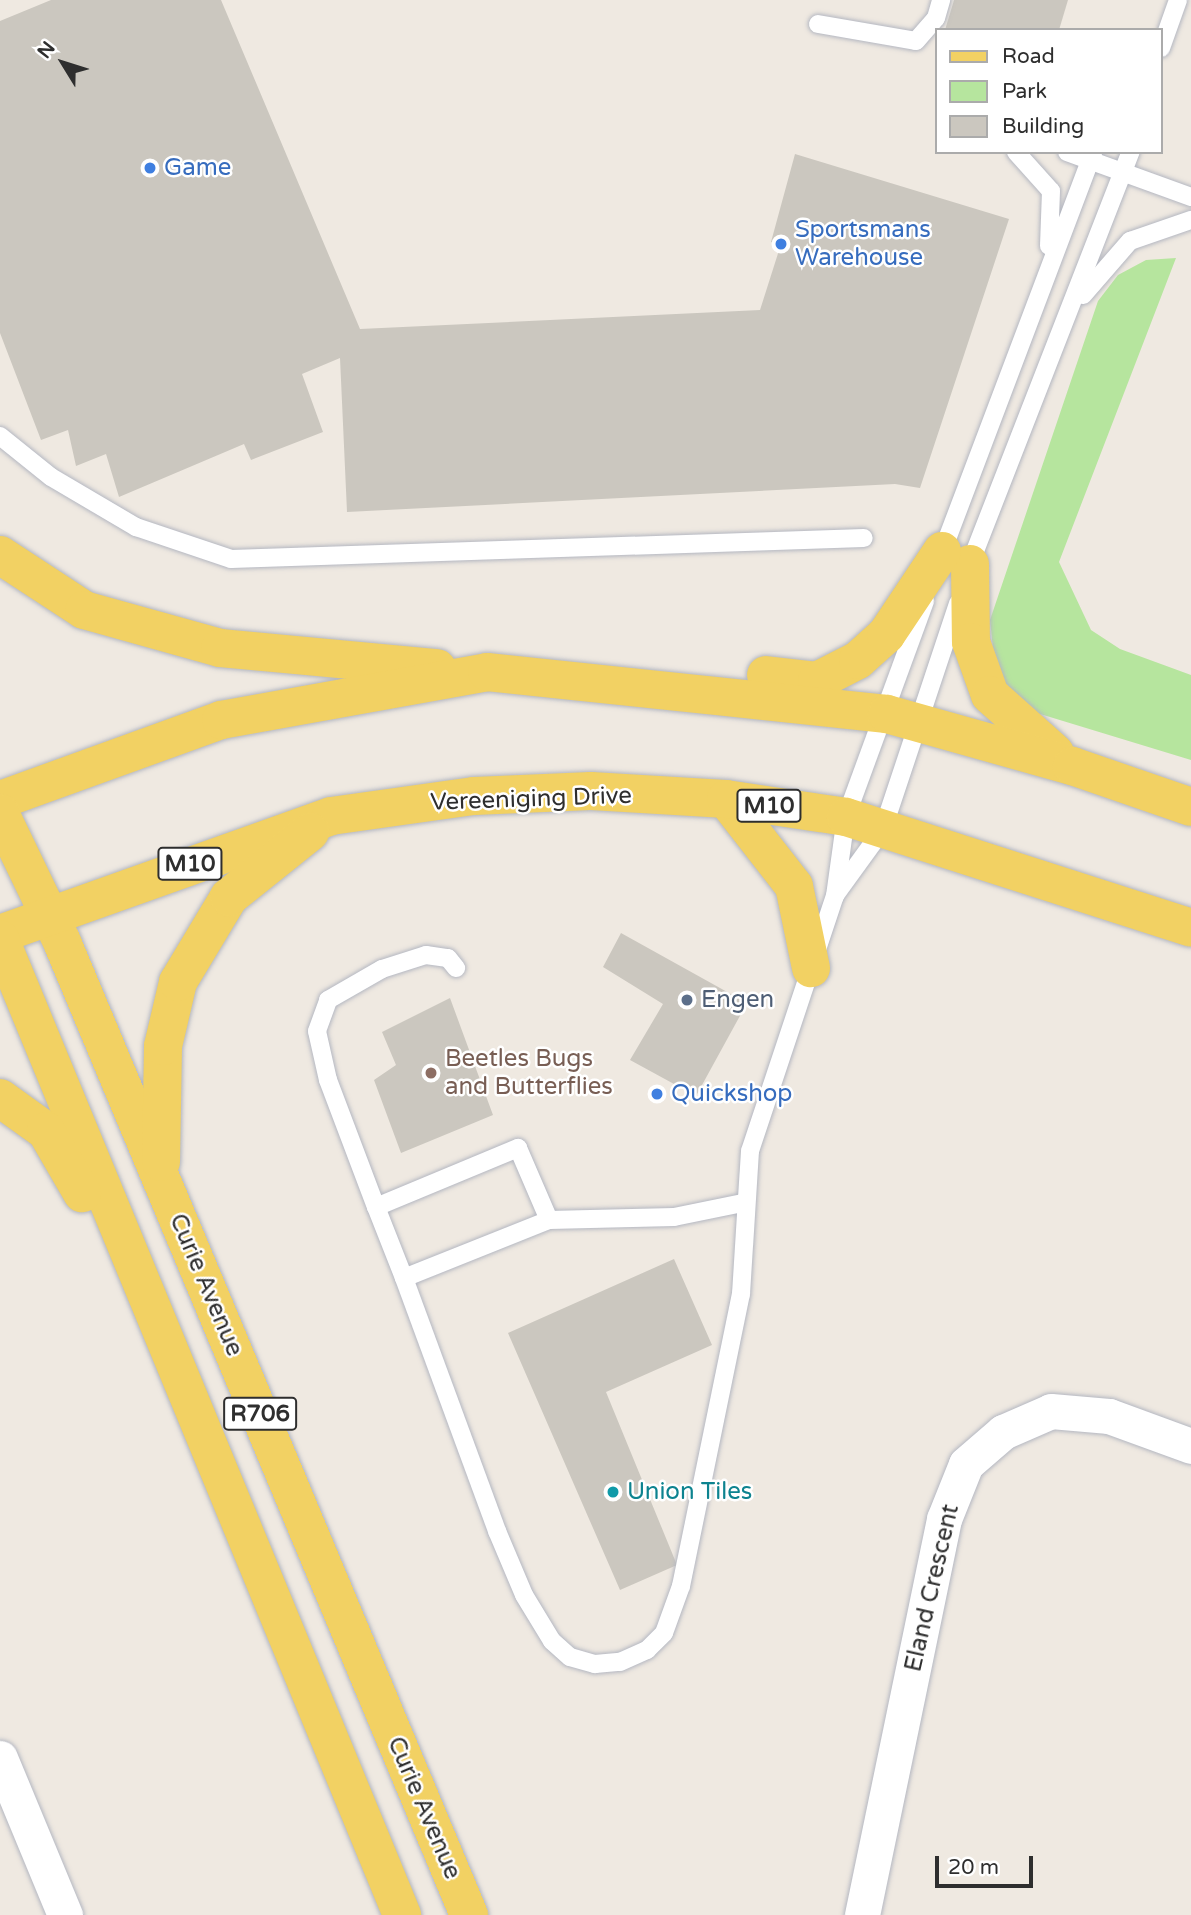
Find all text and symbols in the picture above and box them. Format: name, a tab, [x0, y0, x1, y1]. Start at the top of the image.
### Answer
north arrow	[28, 28, 98, 98]
legend	[936, 28, 1163, 154]
text: N	[33, 37, 60, 63]
text: Road	[1002, 44, 1055, 69]
text: Park	[1002, 79, 1047, 104]
text: Building	[1002, 114, 1084, 139]
place label: Game	[164, 154, 231, 182]
marker: Game	[142, 160, 158, 176]
place label: Sportsmans Warehouse	[795, 216, 931, 272]
marker: Sportsmans Warehouse	[773, 236, 789, 252]
street label: Vereeniging Drive	[430, 781, 632, 817]
road number: M10	[736, 786, 802, 826]
road number: M10	[157, 844, 223, 884]
place label: Engen	[701, 986, 774, 1014]
marker: Engen	[679, 992, 695, 1008]
place label: Beetles Bugs and Butterflies	[445, 1045, 613, 1101]
marker: Beetles Bugs and Butterflies	[423, 1065, 439, 1081]
place label: Quickshop	[671, 1080, 793, 1108]
marker: Quickshop	[649, 1086, 665, 1102]
street label: Curie Avenue	[163, 1209, 249, 1361]
road number: R706	[222, 1394, 298, 1434]
place label: Union Tiles	[627, 1478, 752, 1506]
marker: Union Tiles	[605, 1484, 621, 1500]
street label: Eland Crescent	[899, 1501, 965, 1675]
street label: Curie Avenue	[381, 1732, 467, 1884]
scale bar	[939, 1842, 1037, 1886]
text: 20 m	[948, 1855, 999, 1880]

